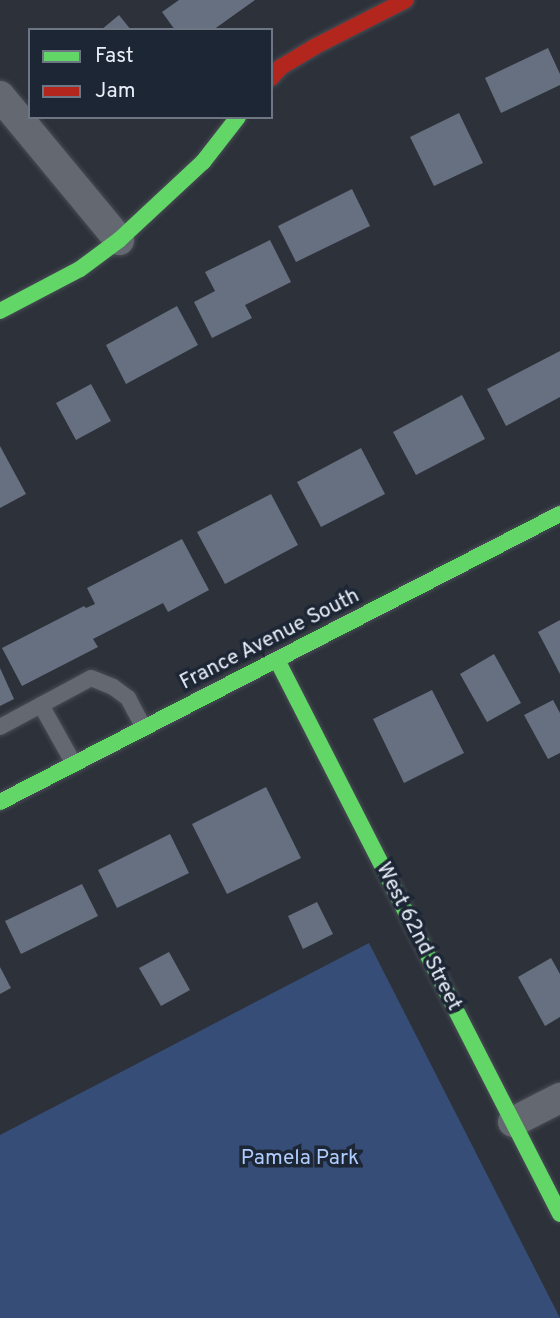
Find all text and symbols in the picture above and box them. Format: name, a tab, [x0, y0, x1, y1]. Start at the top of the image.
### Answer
legend	[28, 28, 273, 119]
text: Fast	[95, 43, 134, 70]
text: Jam	[95, 78, 136, 105]
street label: France Avenue South	[176, 584, 364, 696]
street label: West 62nd Street	[370, 859, 466, 1015]
park label: Pamela Park	[241, 1146, 359, 1172]

